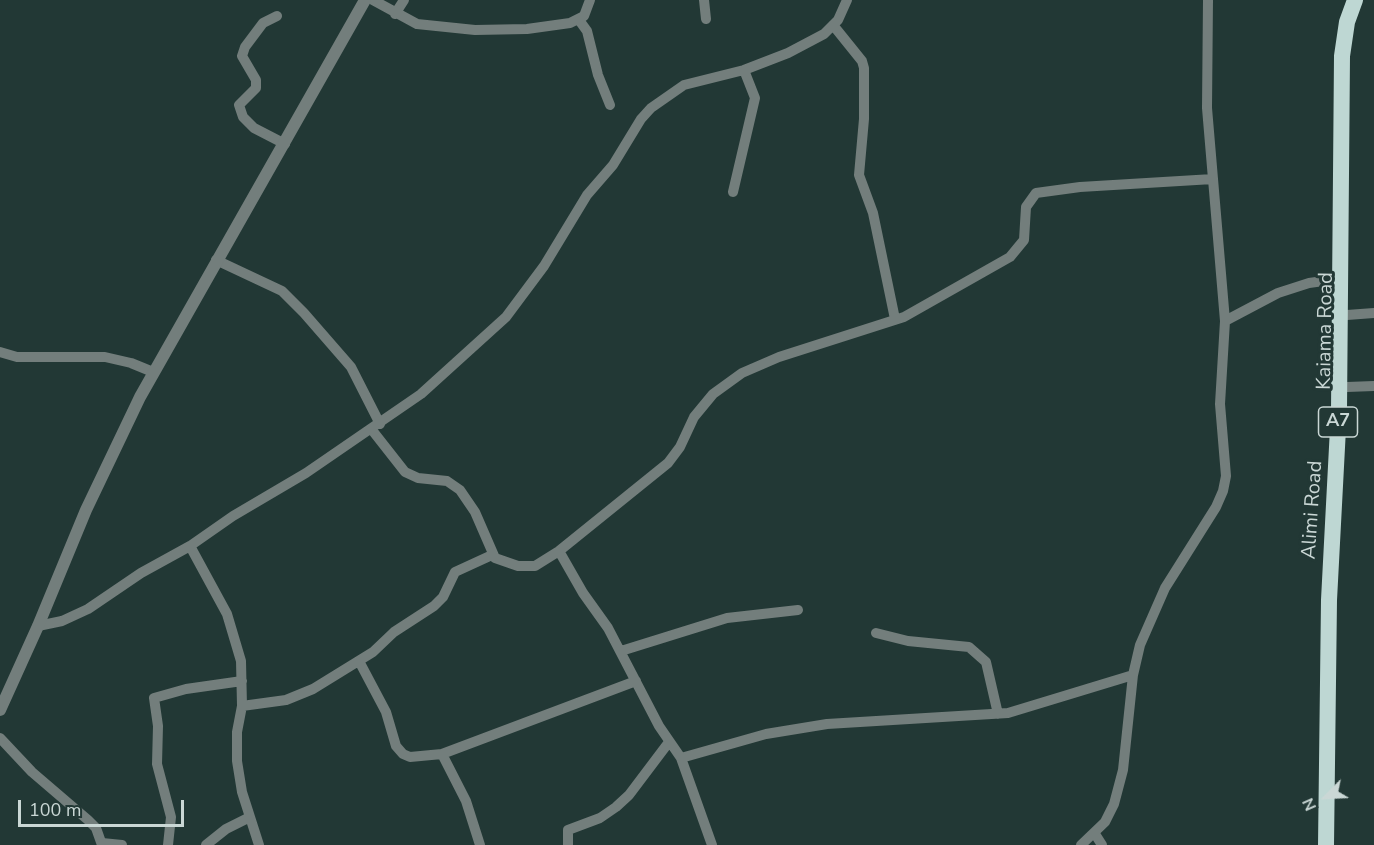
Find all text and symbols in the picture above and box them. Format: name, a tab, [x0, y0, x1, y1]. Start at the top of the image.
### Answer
street label: Kaiama Road	[1313, 272, 1339, 390]
road number: A7	[1318, 407, 1358, 437]
street label: Alimi Road	[1298, 460, 1328, 560]
north arrow	[1296, 767, 1356, 827]
scale bar	[21, 788, 188, 826]
text: N	[1297, 794, 1322, 814]
text: 100 m	[29, 798, 81, 822]

